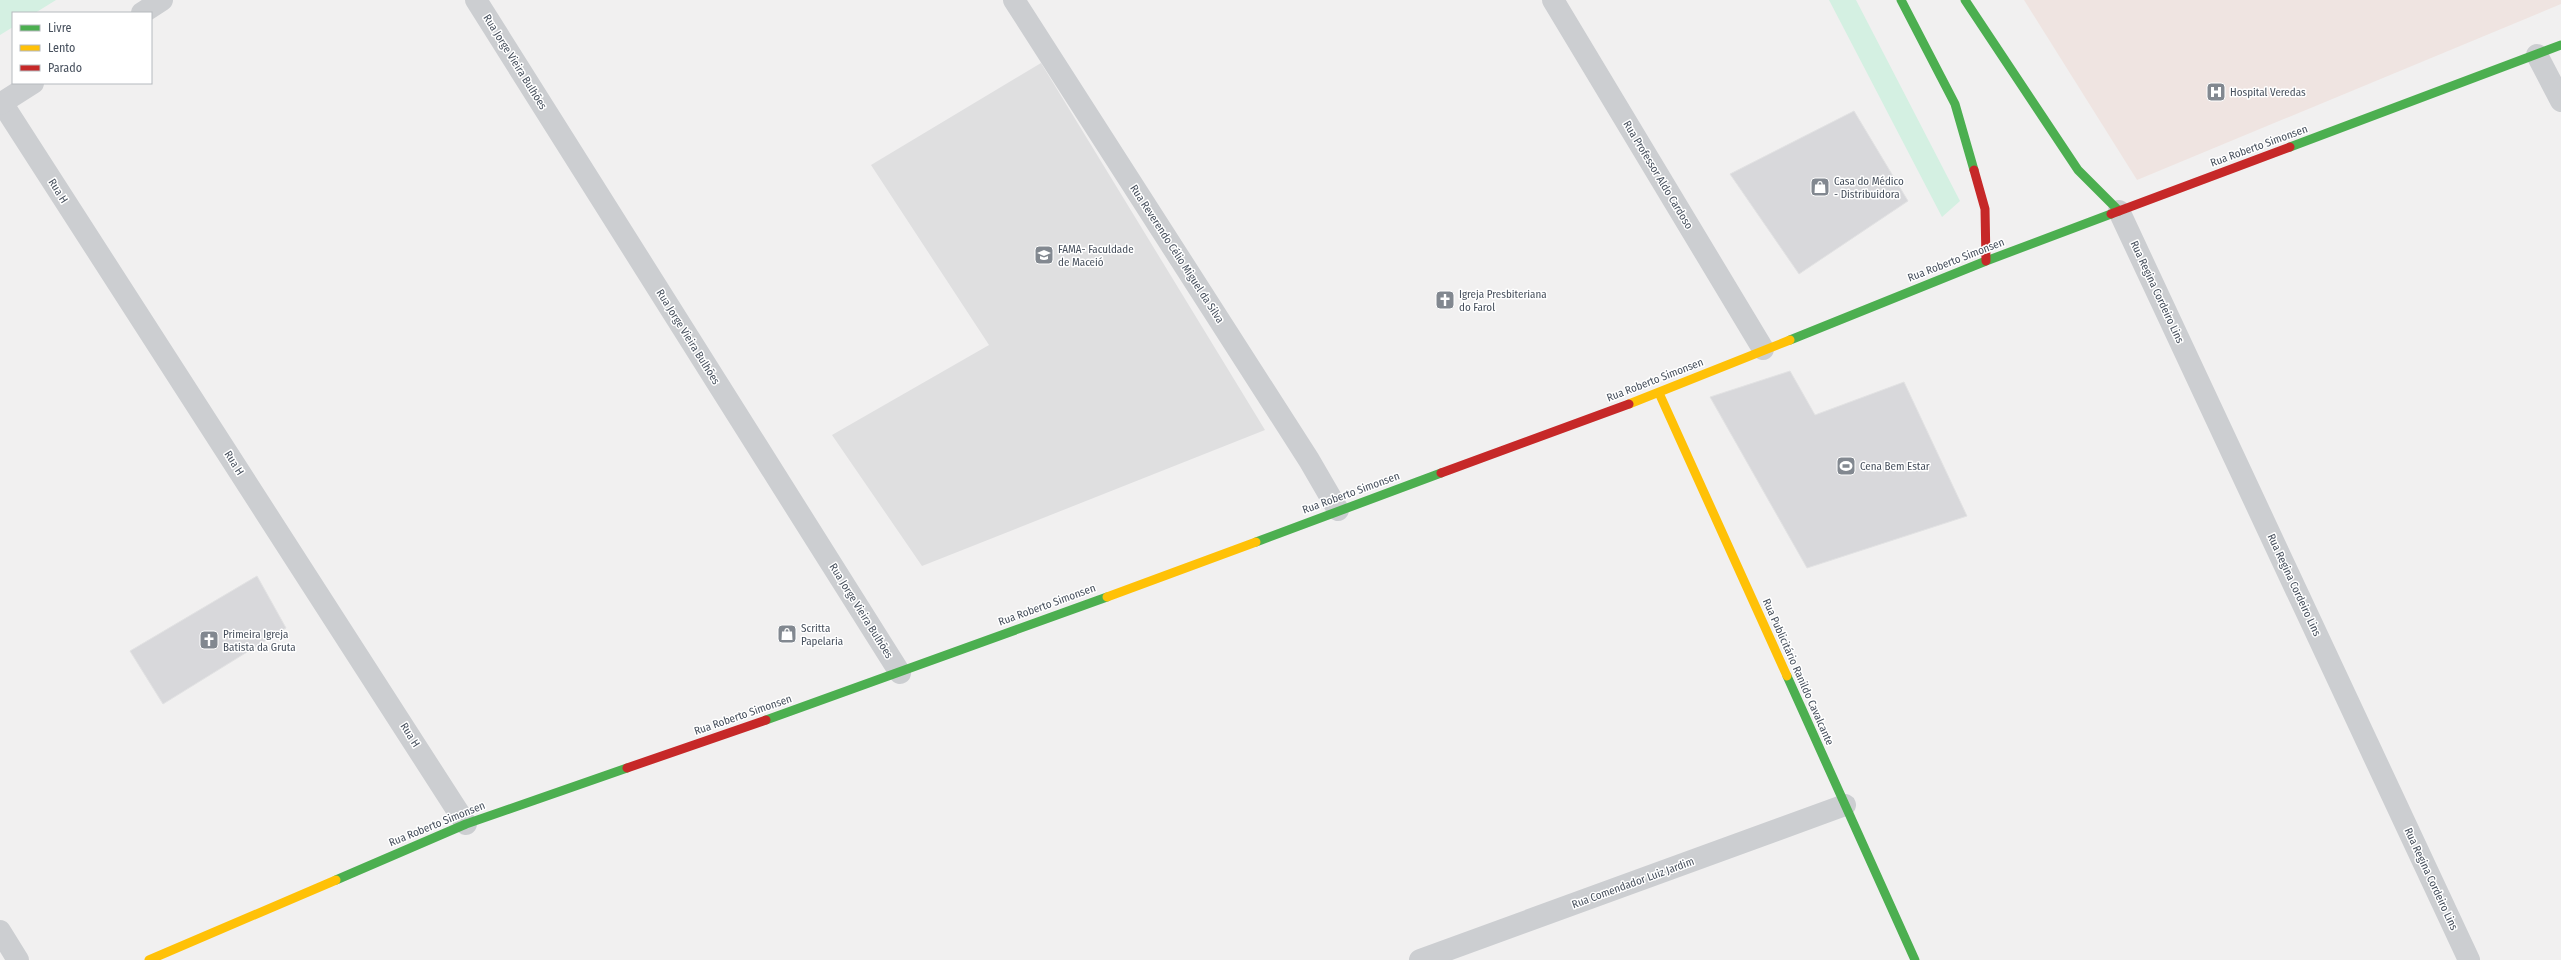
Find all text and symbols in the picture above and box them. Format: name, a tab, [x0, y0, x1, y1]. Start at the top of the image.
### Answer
legend	[12, 12, 152, 84]
street label: Rua Jorge Vieira Bulhões	[480, 12, 550, 112]
text: Livre	[48, 21, 72, 35]
text: Lento	[48, 41, 75, 55]
text: Parado	[48, 61, 82, 75]
hospital icon: Hospital Veredas	[2205, 81, 2227, 103]
place label: Hospital Veredas	[2230, 86, 2306, 99]
street label: Rua Professor Aldo Cardoso	[1620, 118, 1696, 232]
street label: Rua Roberto Simonsen	[2209, 122, 2309, 170]
place label: Casa do Médico - Distribuidora	[1834, 175, 1904, 201]
street label: Rua H	[45, 176, 71, 206]
shop icon: Casa do Médico - Distribuidora	[1809, 176, 1831, 198]
street label: Rua Reverendo Célio Miguel da Silva	[1127, 182, 1227, 326]
street label: Rua Roberto Simonsen	[1906, 236, 2006, 284]
street label: Rua Regina Cordeiro Lins	[2128, 239, 2187, 346]
place label: FAMA- Faculdade de Maceió	[1058, 243, 1134, 269]
school or university icon: FAMA- Faculdade de Maceió	[1033, 244, 1055, 266]
street label: Rua Jorge Vieira Bulhões	[653, 287, 723, 387]
place label: Igreja Presbiteriana do Farol	[1459, 288, 1547, 314]
church icon: Igreja Presbiteriana do Farol	[1434, 289, 1456, 311]
street label: Rua Roberto Simonsen	[1605, 356, 1705, 404]
street label: Rua H	[221, 448, 247, 478]
sports icon: Cena Bem Estar	[1835, 455, 1857, 477]
place label: Cena Bem Estar	[1860, 460, 1930, 473]
street label: Rua Roberto Simonsen	[1301, 469, 1401, 517]
street label: Rua Regina Cordeiro Lins	[2265, 532, 2324, 639]
street label: Rua Jorge Vieira Bulhões	[826, 561, 896, 661]
street label: Rua Roberto Simonsen	[997, 581, 1097, 629]
street label: Rua Publicitário Ranildo Cavalcante	[1760, 597, 1836, 747]
place label: Scritta Papelaria	[801, 622, 843, 648]
shop icon: Scritta Papelaria	[776, 623, 798, 645]
place label: Primeira Igreja Batista da Gruta	[223, 628, 296, 654]
church icon: Primeira Igreja Batista da Gruta	[198, 629, 220, 651]
street label: Rua Roberto Simonsen	[692, 692, 794, 738]
street label: Rua H	[397, 720, 423, 750]
street label: Rua Roberto Simonsen	[387, 799, 487, 849]
street label: Rua Regina Cordeiro Lins	[2402, 826, 2461, 933]
street label: Rua Comendador Luiz Jardim	[1570, 855, 1696, 911]

